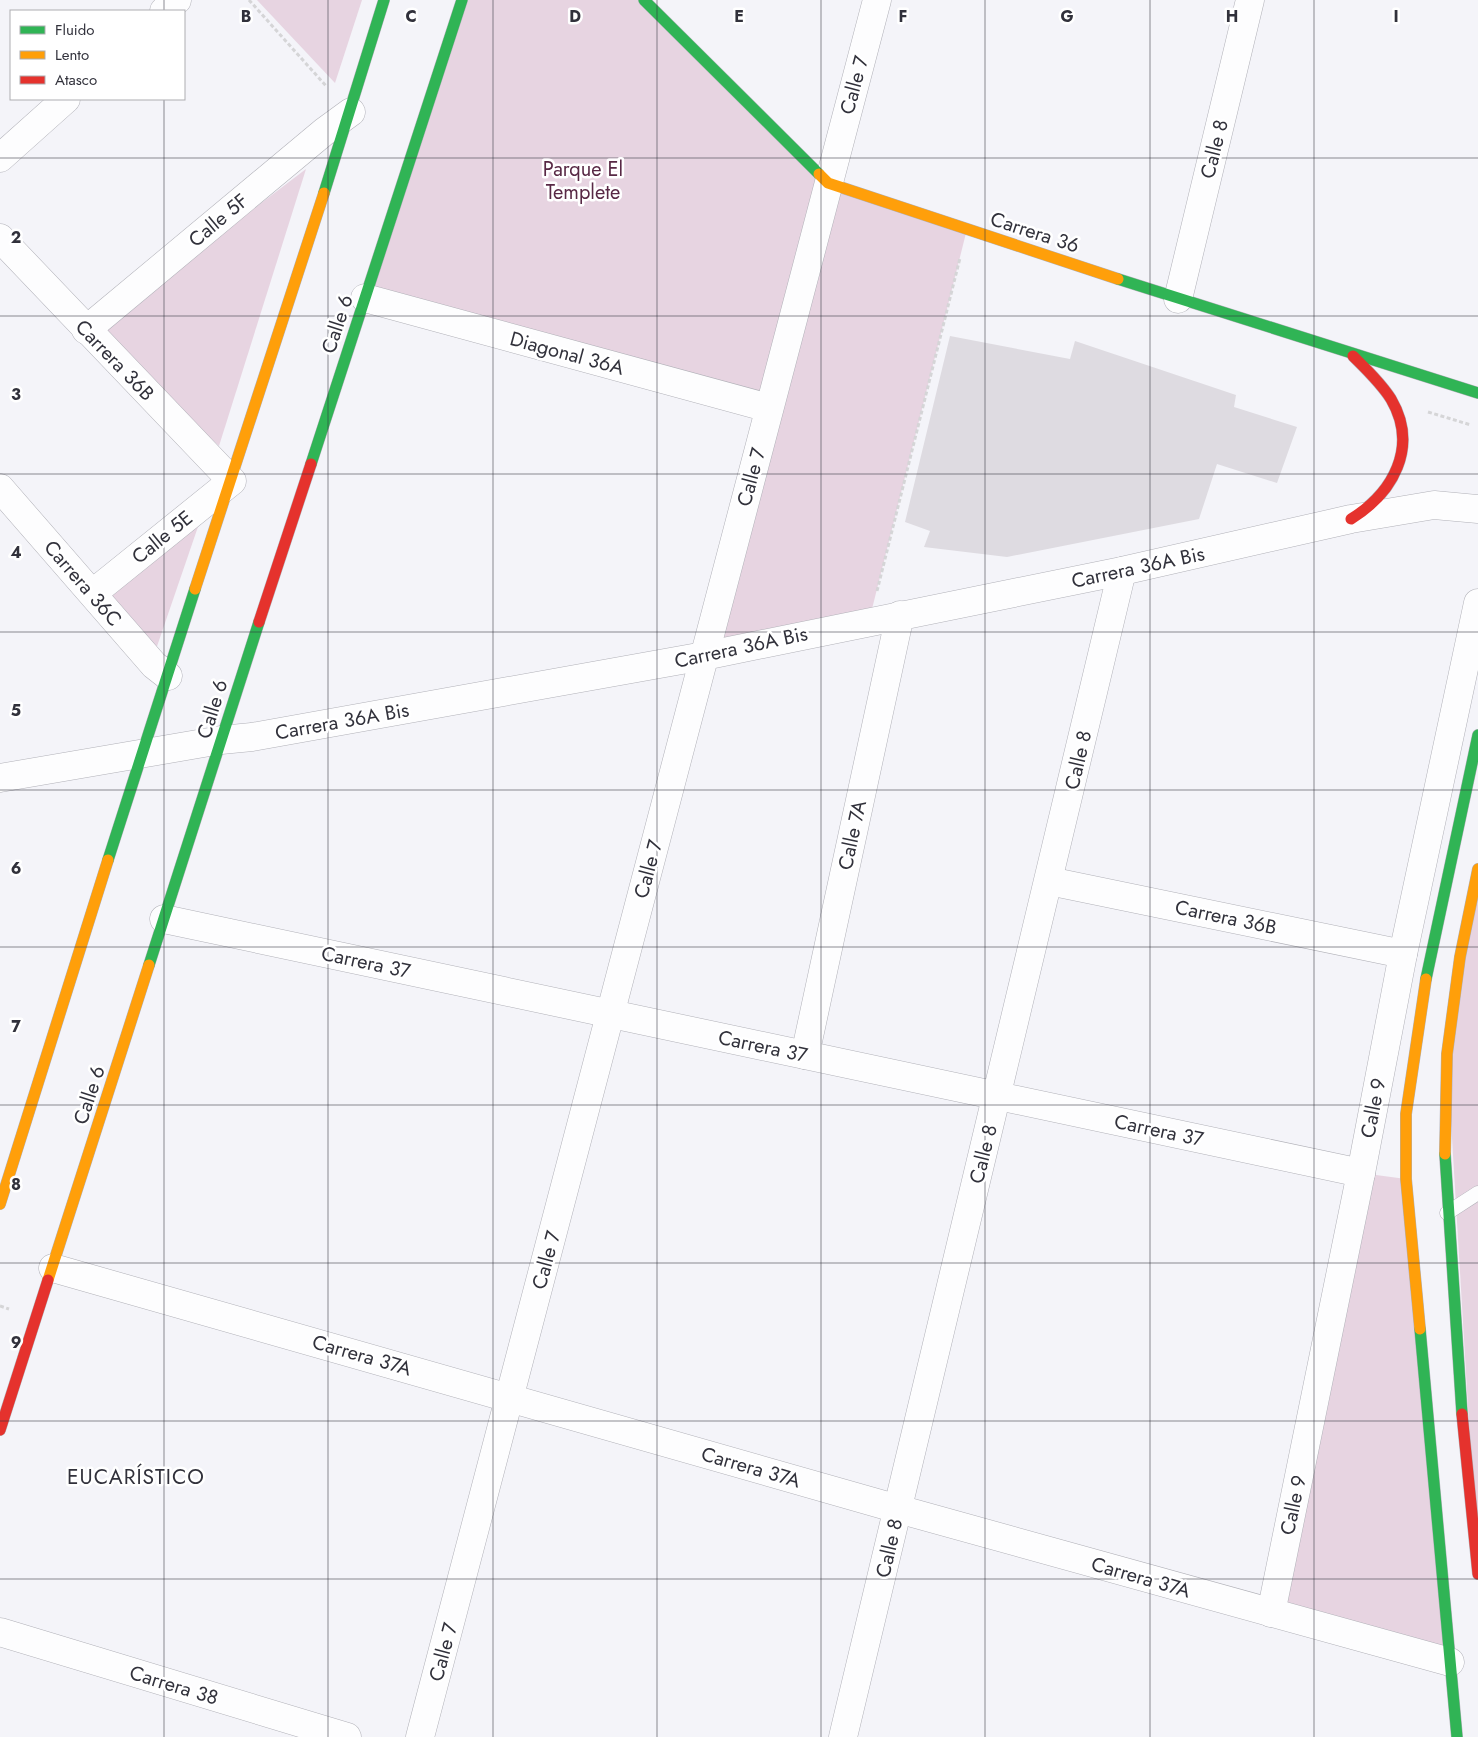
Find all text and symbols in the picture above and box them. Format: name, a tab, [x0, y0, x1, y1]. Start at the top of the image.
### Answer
text: B	[241, 5, 251, 28]
text: C	[405, 5, 417, 28]
text: D	[569, 5, 581, 28]
text: E	[734, 5, 744, 28]
text: F	[899, 5, 907, 28]
text: G	[1060, 5, 1074, 28]
text: H	[1226, 5, 1238, 28]
text: I	[1393, 5, 1399, 28]
legend	[10, 10, 185, 100]
text: Fluido	[55, 19, 94, 41]
text: Lento	[55, 44, 89, 66]
street label: Calle 7	[833, 52, 876, 118]
text: Atasco	[55, 69, 97, 91]
street label: Calle 8	[1193, 117, 1236, 182]
park label: Parque El Templete	[543, 155, 623, 207]
street label: Calle 5F	[182, 187, 254, 254]
street label: Carrera 36	[987, 204, 1083, 260]
text: 2	[11, 226, 21, 249]
street label: Calle 6	[314, 291, 361, 357]
street label: Carrera 36B	[68, 313, 161, 408]
street label: Diagonal 36A	[507, 324, 628, 383]
text: 3	[11, 383, 21, 406]
street label: Calle 7	[730, 444, 773, 510]
street label: Calle 5E	[126, 504, 199, 571]
street label: Carrera 36C	[37, 534, 128, 633]
street label: Carrera 36A Bis	[1069, 539, 1207, 596]
text: 4	[10, 541, 22, 564]
street label: Carrera 36A Bis	[672, 619, 810, 676]
street label: Calle 6	[190, 676, 235, 742]
street label: Carrera 36A Bis	[273, 695, 411, 748]
text: 5	[11, 699, 21, 722]
street label: Calle 8	[1058, 728, 1099, 792]
street label: Calle 7A	[831, 797, 874, 873]
street label: Calle 7	[627, 836, 670, 902]
text: 6	[11, 857, 21, 880]
street label: Carrera 36B	[1172, 893, 1279, 942]
street label: Carrera 37	[319, 939, 414, 986]
text: 7	[11, 1015, 21, 1038]
street label: Carrera 37	[716, 1023, 811, 1070]
street label: Calle 6	[66, 1062, 113, 1128]
street label: Calle 9	[1354, 1076, 1393, 1140]
street label: Carrera 37	[1112, 1107, 1207, 1154]
street label: Calle 8	[962, 1122, 1005, 1187]
text: 8	[11, 1173, 21, 1196]
street label: Calle 7	[525, 1227, 568, 1293]
street label: Carrera 37A	[309, 1328, 416, 1384]
text: 9	[11, 1331, 21, 1354]
street label: Carrera 37A	[698, 1440, 805, 1496]
district label: EUCARÍSTICO	[67, 1462, 205, 1492]
street label: Calle 9	[1273, 1473, 1314, 1538]
street label: Calle 8	[869, 1516, 910, 1580]
street label: Carrera 37A	[1088, 1550, 1195, 1606]
street label: Calle 7	[422, 1619, 465, 1685]
street label: Carrera 38	[126, 1658, 222, 1713]

